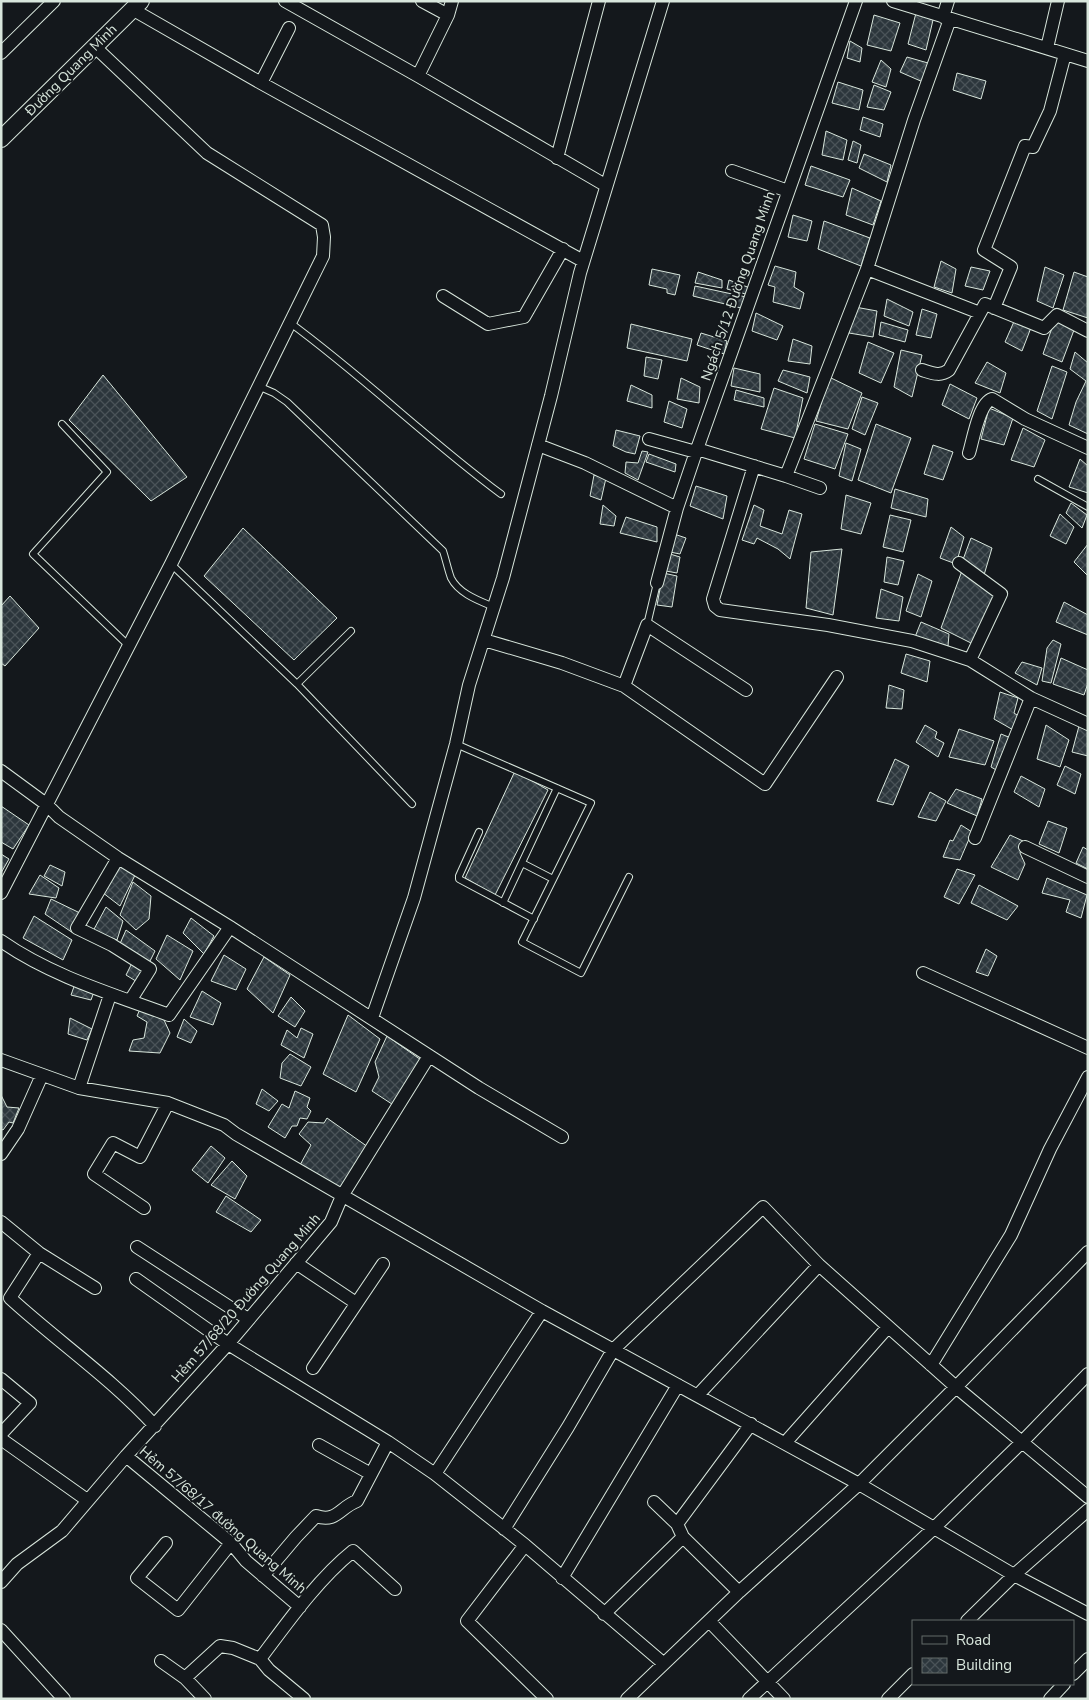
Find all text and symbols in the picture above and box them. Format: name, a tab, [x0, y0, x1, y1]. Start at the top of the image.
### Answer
street label: Đường Quang Minh	[20, 20, 121, 121]
street label: Ngách 5/12 Đường Quang Minh	[697, 189, 779, 383]
street label: Hẻm 57/68/20 Đường Quang Minh	[167, 1209, 325, 1387]
street label: Hẻm 57/68/17 đường Quang Minh	[135, 1442, 311, 1598]
legend	[912, 1620, 1074, 1685]
text: Road	[956, 1630, 991, 1650]
text: Building	[956, 1655, 1012, 1675]

